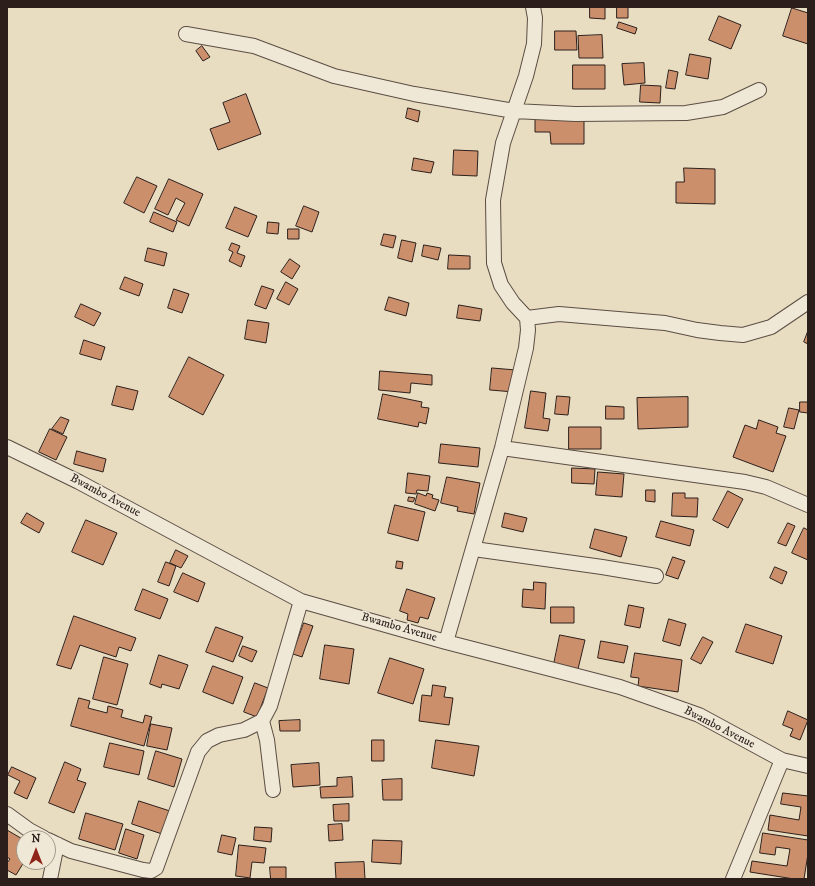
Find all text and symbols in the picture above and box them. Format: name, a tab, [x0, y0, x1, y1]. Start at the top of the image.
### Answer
street label: Bwambo Avenue	[67, 471, 143, 521]
street label: Bwambo Avenue	[360, 610, 438, 646]
street label: Bwambo Avenue	[681, 704, 757, 752]
north arrow	[16, 830, 56, 870]
text: N	[31, 832, 41, 846]

